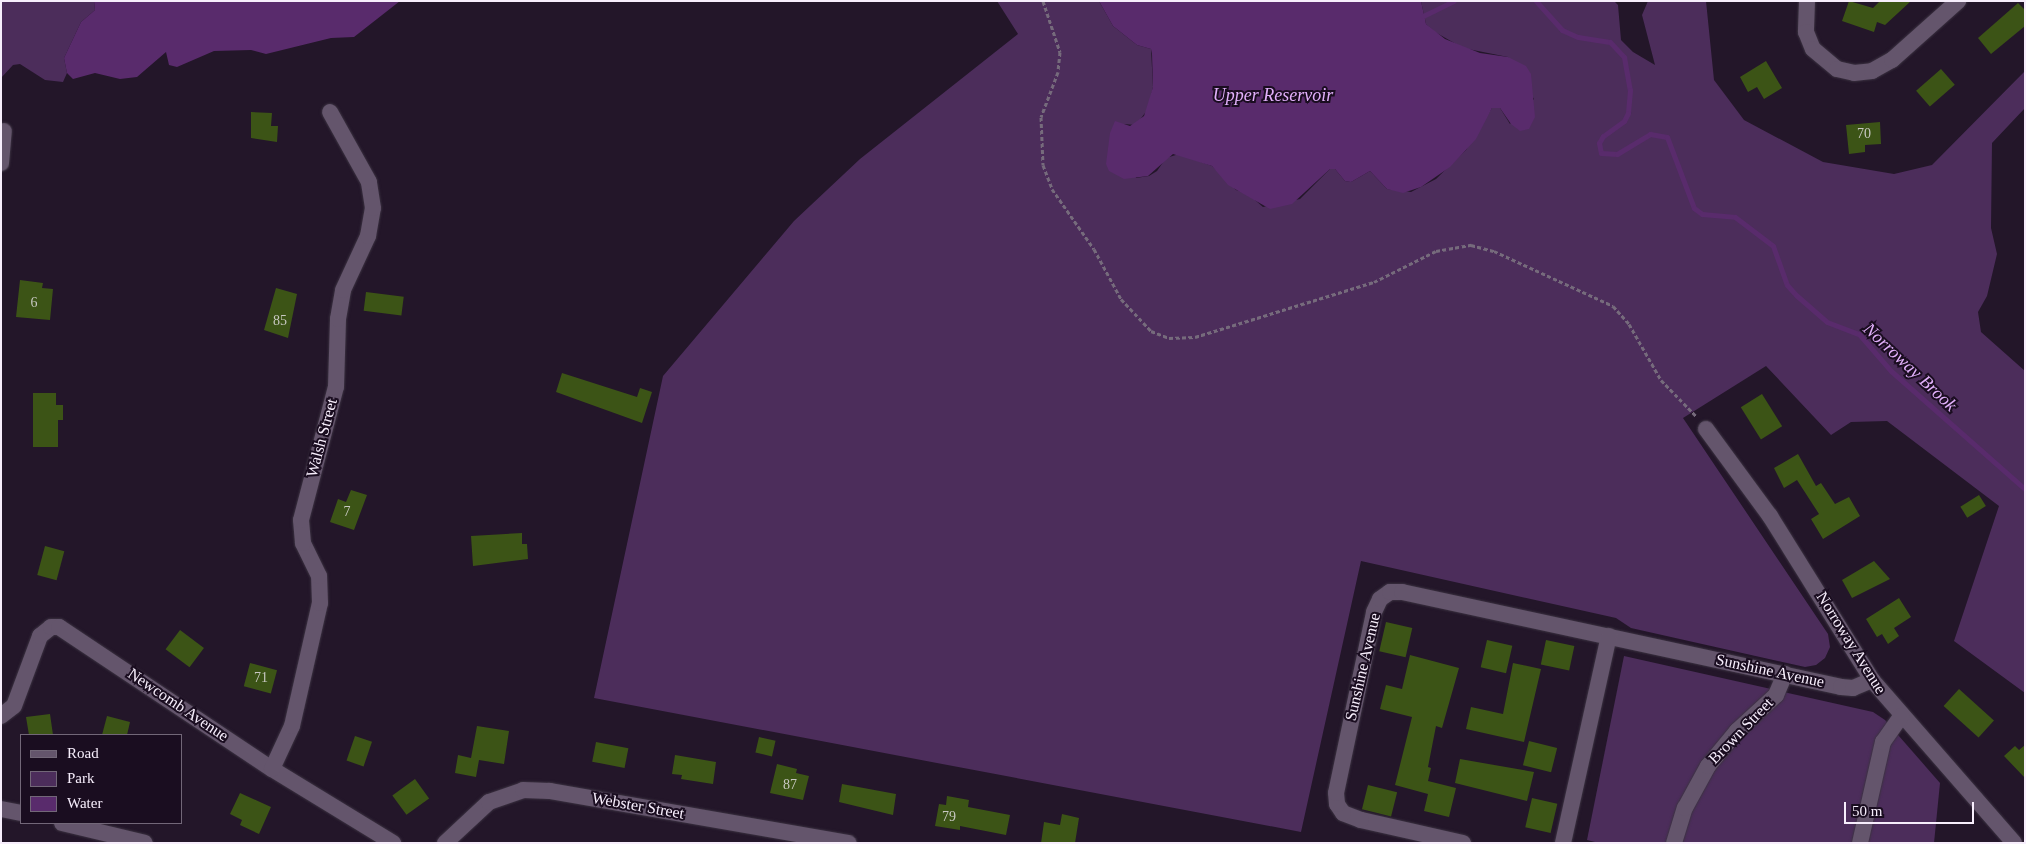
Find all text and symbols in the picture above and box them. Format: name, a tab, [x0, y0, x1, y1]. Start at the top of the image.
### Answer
water label: Upper Reservoir	[1213, 84, 1333, 106]
house number: 70	[1857, 126, 1871, 142]
house number: 6	[30, 295, 38, 311]
house number: 85	[273, 313, 287, 329]
water label: Norroway Brook	[1859, 318, 1961, 416]
street label: Walsh Street	[302, 396, 342, 480]
house number: 7	[344, 504, 351, 520]
street label: Norroway Avenue	[1812, 588, 1890, 698]
street label: Sunshine Avenue	[1341, 611, 1385, 723]
street label: Sunshine Avenue	[1714, 650, 1826, 692]
street label: Newcomb Avenue	[124, 664, 232, 746]
house number: 71	[254, 670, 268, 686]
street label: Brown Street	[1705, 694, 1777, 768]
legend	[20, 734, 182, 824]
text: Road	[67, 745, 99, 761]
text: Park	[67, 770, 95, 786]
house number: 87	[783, 777, 797, 793]
street label: Webster Street	[590, 788, 686, 824]
scale bar	[1846, 792, 1976, 824]
text: Water	[67, 795, 102, 811]
text: 50 m	[1852, 803, 1882, 819]
house number: 79	[942, 809, 956, 825]

